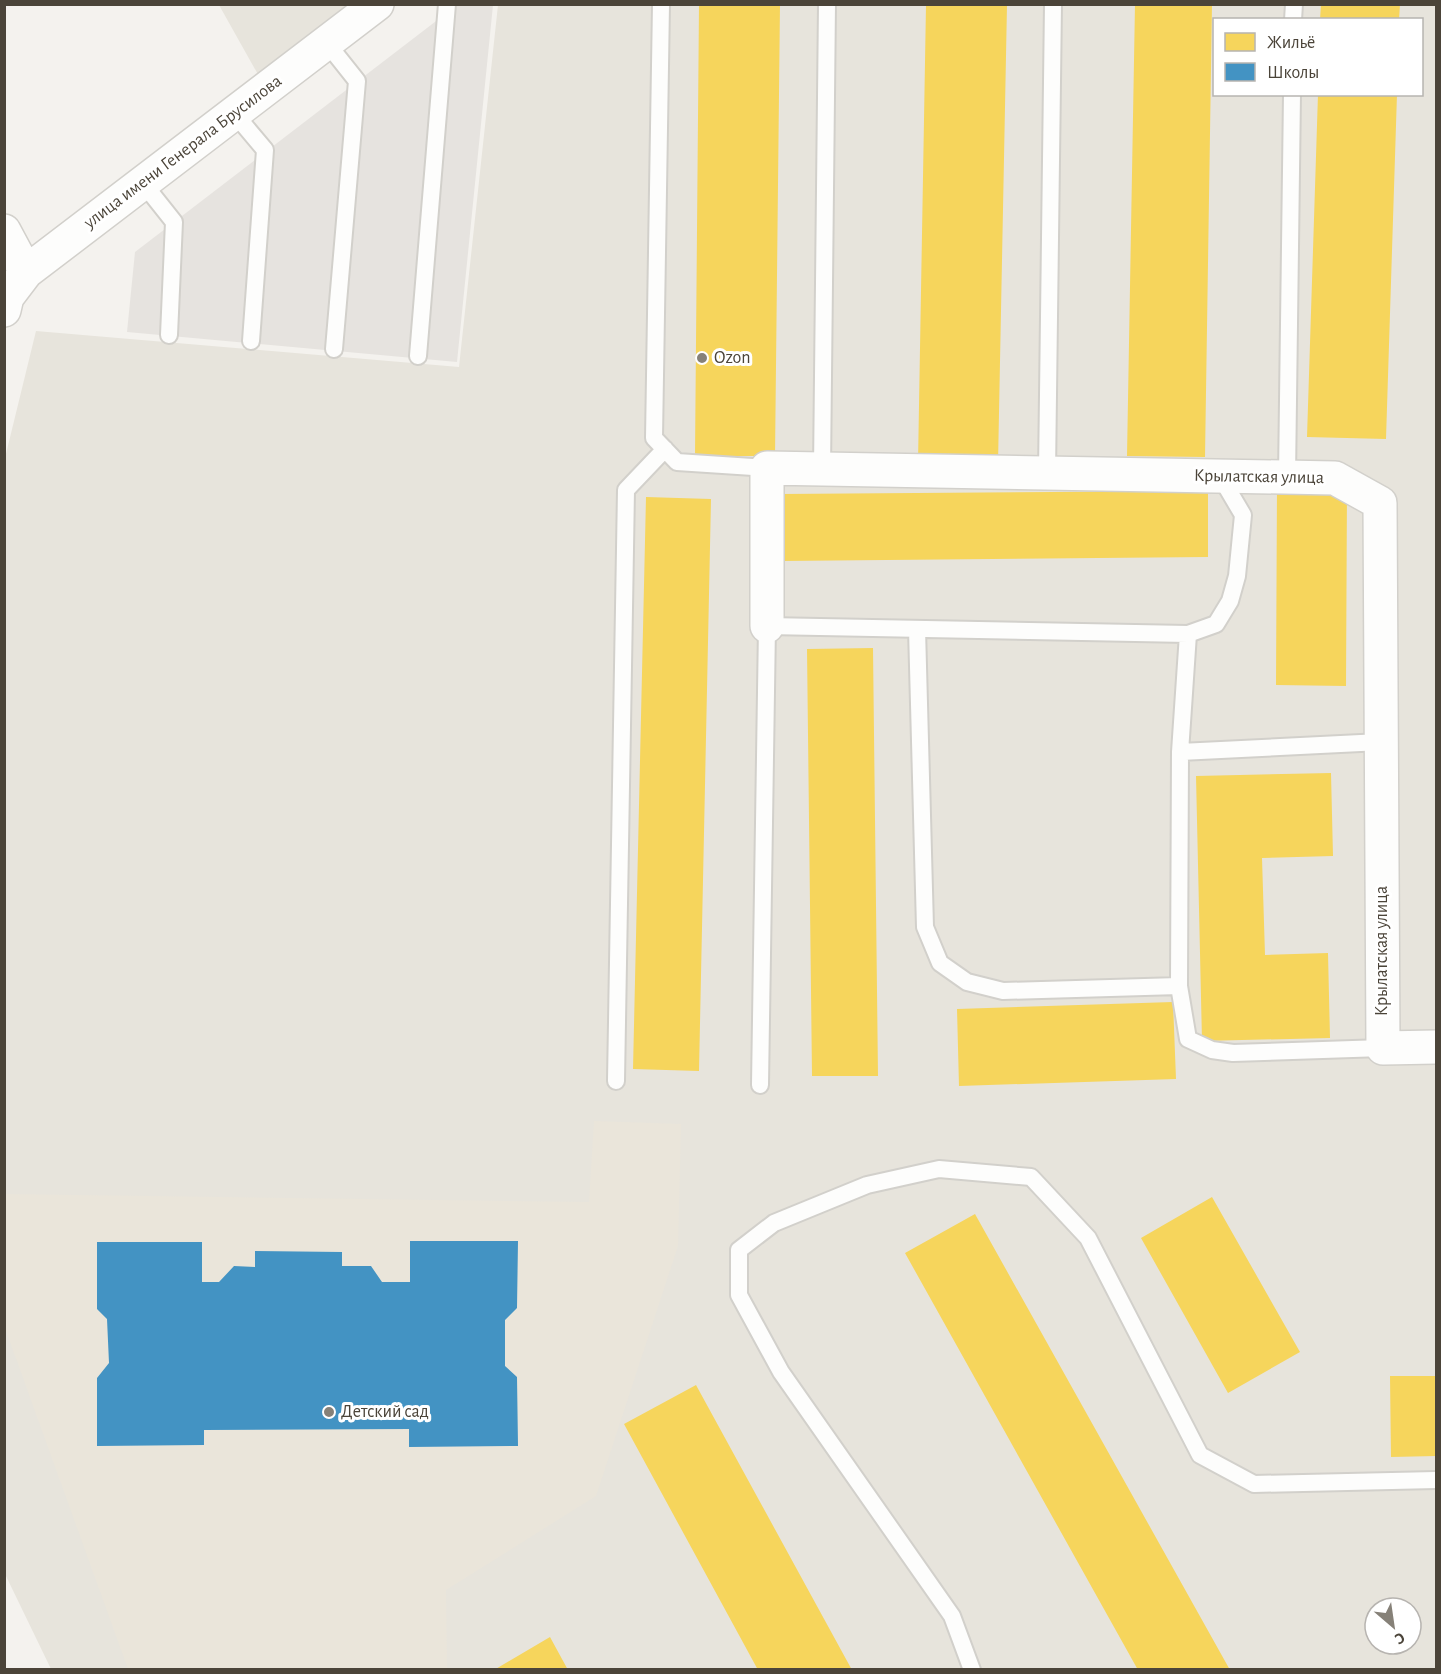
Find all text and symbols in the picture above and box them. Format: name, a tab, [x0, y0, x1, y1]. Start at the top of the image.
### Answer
legend	[1213, 18, 1423, 96]
text: Жильё	[1267, 34, 1315, 52]
text: Школы	[1267, 64, 1319, 82]
street label: улица имени Генерала Брусилова	[80, 72, 285, 233]
place label: Ozon	[714, 349, 751, 367]
marker: Ozon	[695, 351, 709, 365]
street label: Крылатская улица	[1194, 467, 1324, 487]
street label: Крылатская улица	[1373, 886, 1391, 1016]
place label: Детский сад	[341, 1403, 429, 1421]
marker: Детский сад	[322, 1405, 336, 1419]
north arrow	[1363, 1596, 1423, 1656]
text: С	[1392, 1629, 1408, 1647]

